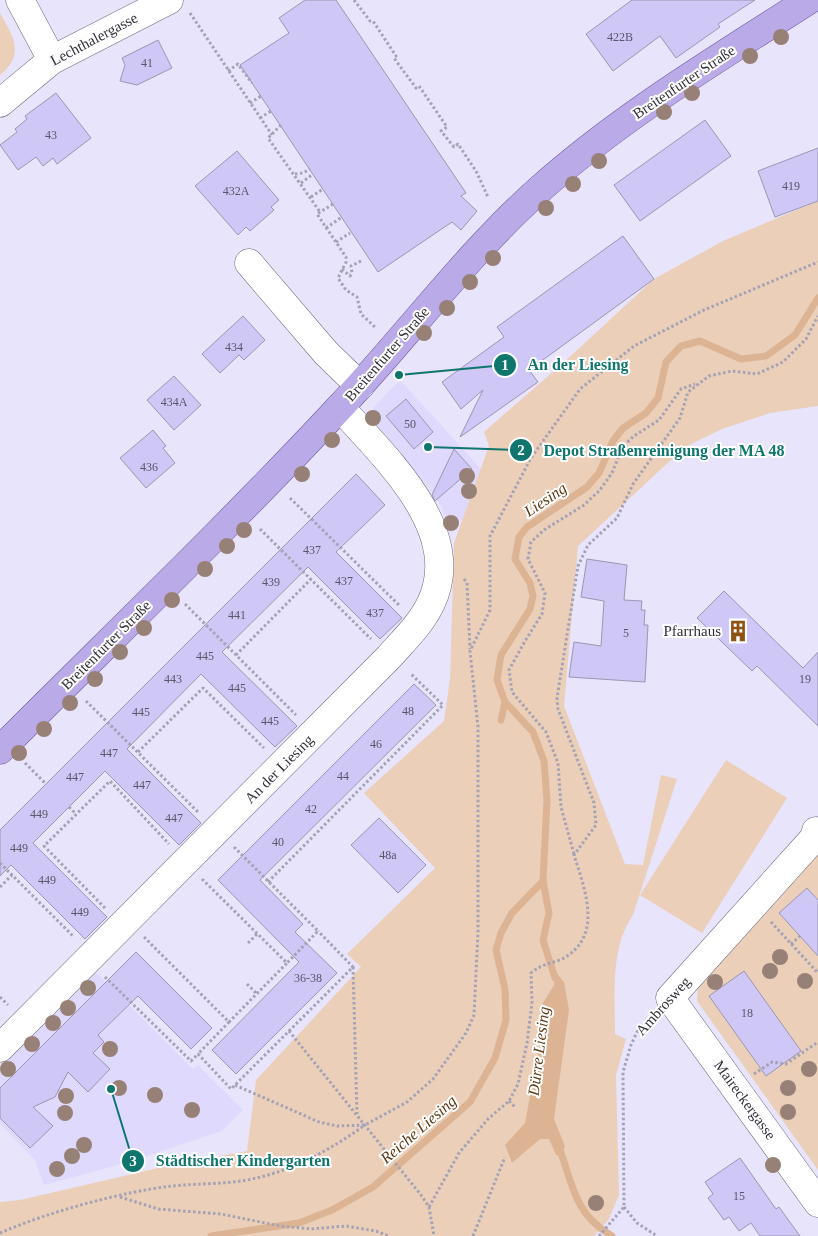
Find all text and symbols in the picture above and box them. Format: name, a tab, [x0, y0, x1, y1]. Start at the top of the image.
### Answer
street label: Lechthalergasse	[48, 9, 141, 69]
house number: 422B	[607, 30, 633, 44]
street label: Breitenfurter Straße	[630, 42, 738, 122]
house number: 41	[141, 56, 153, 70]
house number: 43	[45, 128, 57, 142]
house number: 419	[782, 179, 800, 193]
house number: 432A	[223, 184, 250, 198]
street label: Breitenfurter Straße	[342, 303, 432, 404]
house number: 434	[225, 340, 243, 354]
callout: An der Liesing	[492, 349, 639, 380]
text: An der Liesing	[527, 356, 629, 374]
text: 1	[501, 357, 509, 373]
house number: 434A	[161, 395, 188, 409]
house number: 50	[404, 417, 416, 431]
callout: Depot Straßenreinigung der MA 48	[508, 435, 796, 466]
text: 2	[517, 442, 525, 458]
text: Depot Straßenreinigung der MA 48	[543, 442, 785, 460]
house number: 436	[140, 460, 158, 474]
water label: Liesing	[520, 479, 570, 521]
house number: 437	[303, 543, 321, 557]
house number: 437	[335, 574, 353, 588]
house number: 439	[262, 575, 280, 589]
street label: Breitenfurter Straße	[58, 597, 154, 693]
house number: 437	[366, 606, 384, 620]
house number: 441	[228, 608, 246, 622]
building icon: Pfarrhaus	[725, 618, 751, 644]
place label: Pfarrhaus	[664, 623, 721, 639]
house number: 5	[623, 626, 629, 640]
house number: 445	[196, 649, 214, 663]
house number: 443	[164, 672, 182, 686]
house number: 19	[799, 672, 811, 686]
house number: 445	[228, 681, 246, 695]
house number: 48	[402, 704, 414, 718]
house number: 445	[132, 705, 150, 719]
house number: 445	[261, 714, 279, 728]
street label: An der Liesing	[242, 731, 317, 806]
house number: 46	[370, 737, 382, 751]
house number: 447	[100, 746, 118, 760]
house number: 44	[337, 769, 349, 783]
house number: 447	[66, 770, 84, 784]
house number: 447	[133, 778, 151, 792]
house number: 42	[305, 802, 317, 816]
house number: 449	[30, 807, 48, 821]
house number: 447	[165, 811, 183, 825]
house number: 40	[272, 835, 284, 849]
house number: 449	[10, 841, 28, 855]
house number: 48a	[379, 848, 397, 862]
house number: 449	[38, 873, 56, 887]
house number: 449	[71, 905, 89, 919]
house number: 36-38	[294, 971, 322, 985]
street label: Ambrosweg	[633, 973, 694, 1039]
water label: Dürre Liesing	[524, 1006, 553, 1098]
house number: 18	[741, 1006, 753, 1020]
street label: Maireckergasse	[711, 1057, 779, 1143]
water label: Reiche Liesing	[376, 1092, 460, 1168]
callout: Städtischer Kindergarten	[121, 1145, 340, 1176]
text: Städtischer Kindergarten	[156, 1152, 330, 1170]
text: 3	[129, 1153, 137, 1169]
house number: 15	[733, 1189, 745, 1203]

